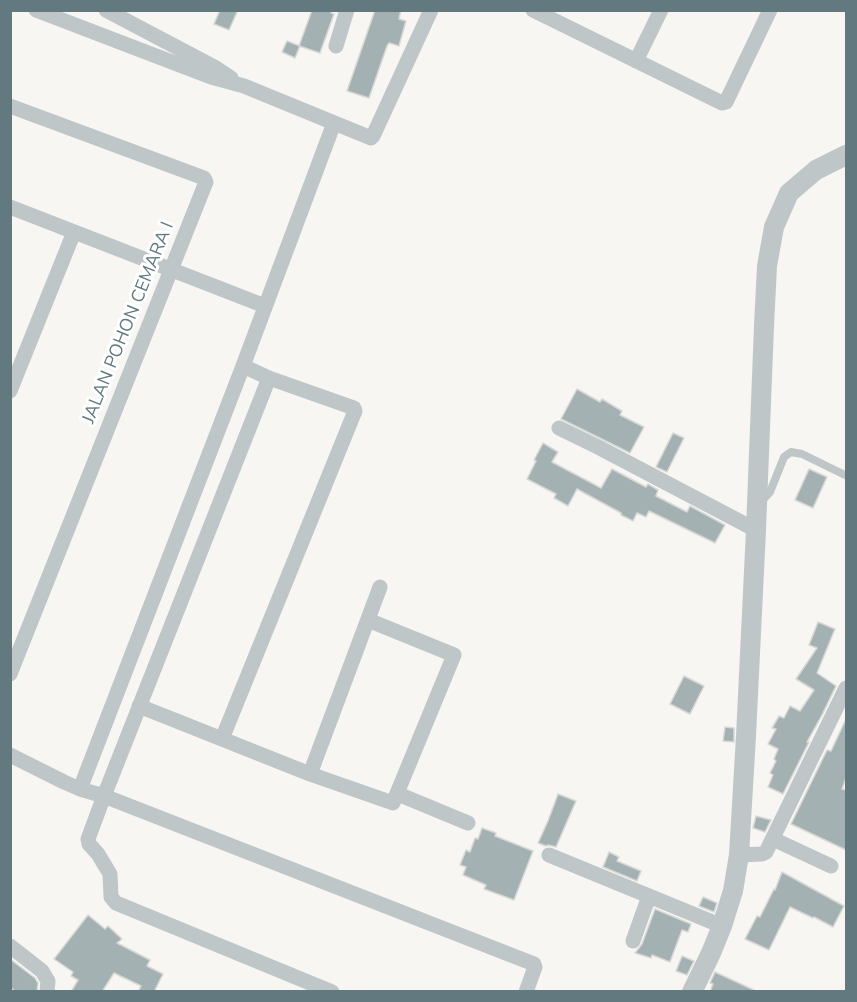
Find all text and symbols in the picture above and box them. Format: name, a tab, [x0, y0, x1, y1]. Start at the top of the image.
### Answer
street label: JALAN POHON CEMARA I	[79, 219, 179, 427]

